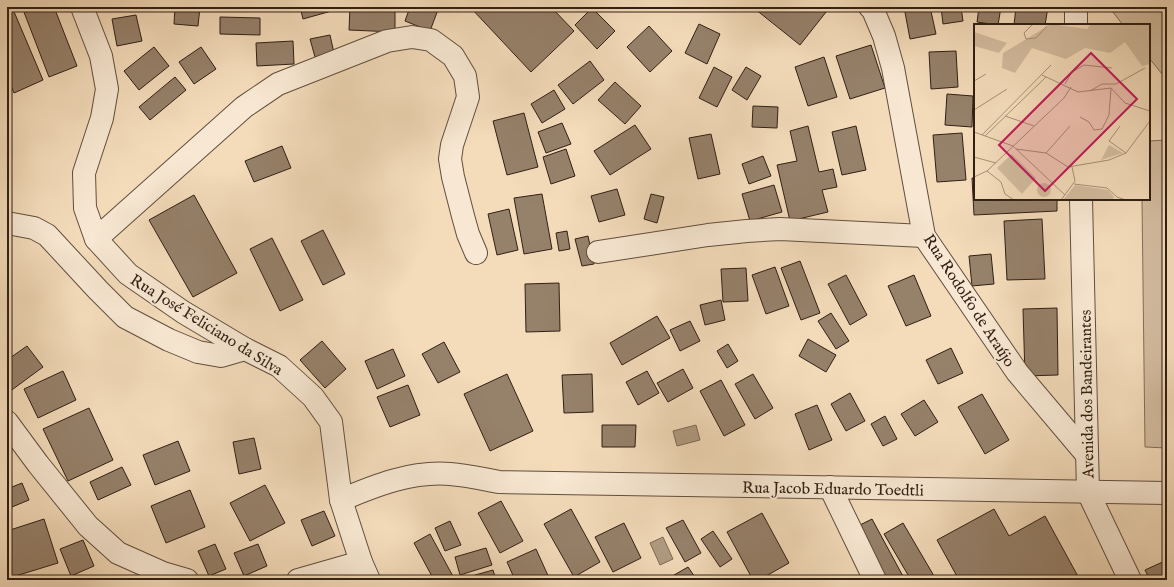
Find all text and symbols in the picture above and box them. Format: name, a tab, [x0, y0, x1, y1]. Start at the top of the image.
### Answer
inset map	[974, 24, 1150, 200]
street label: Rua Rodolfo de Araújo	[918, 231, 1019, 372]
street label: Rua José Feliciano da Silva	[126, 271, 286, 381]
street label: Avenida dos Bandeirantes	[1077, 309, 1099, 479]
street label: Rua Jacob Eduardo Toedtli	[742, 478, 924, 502]

